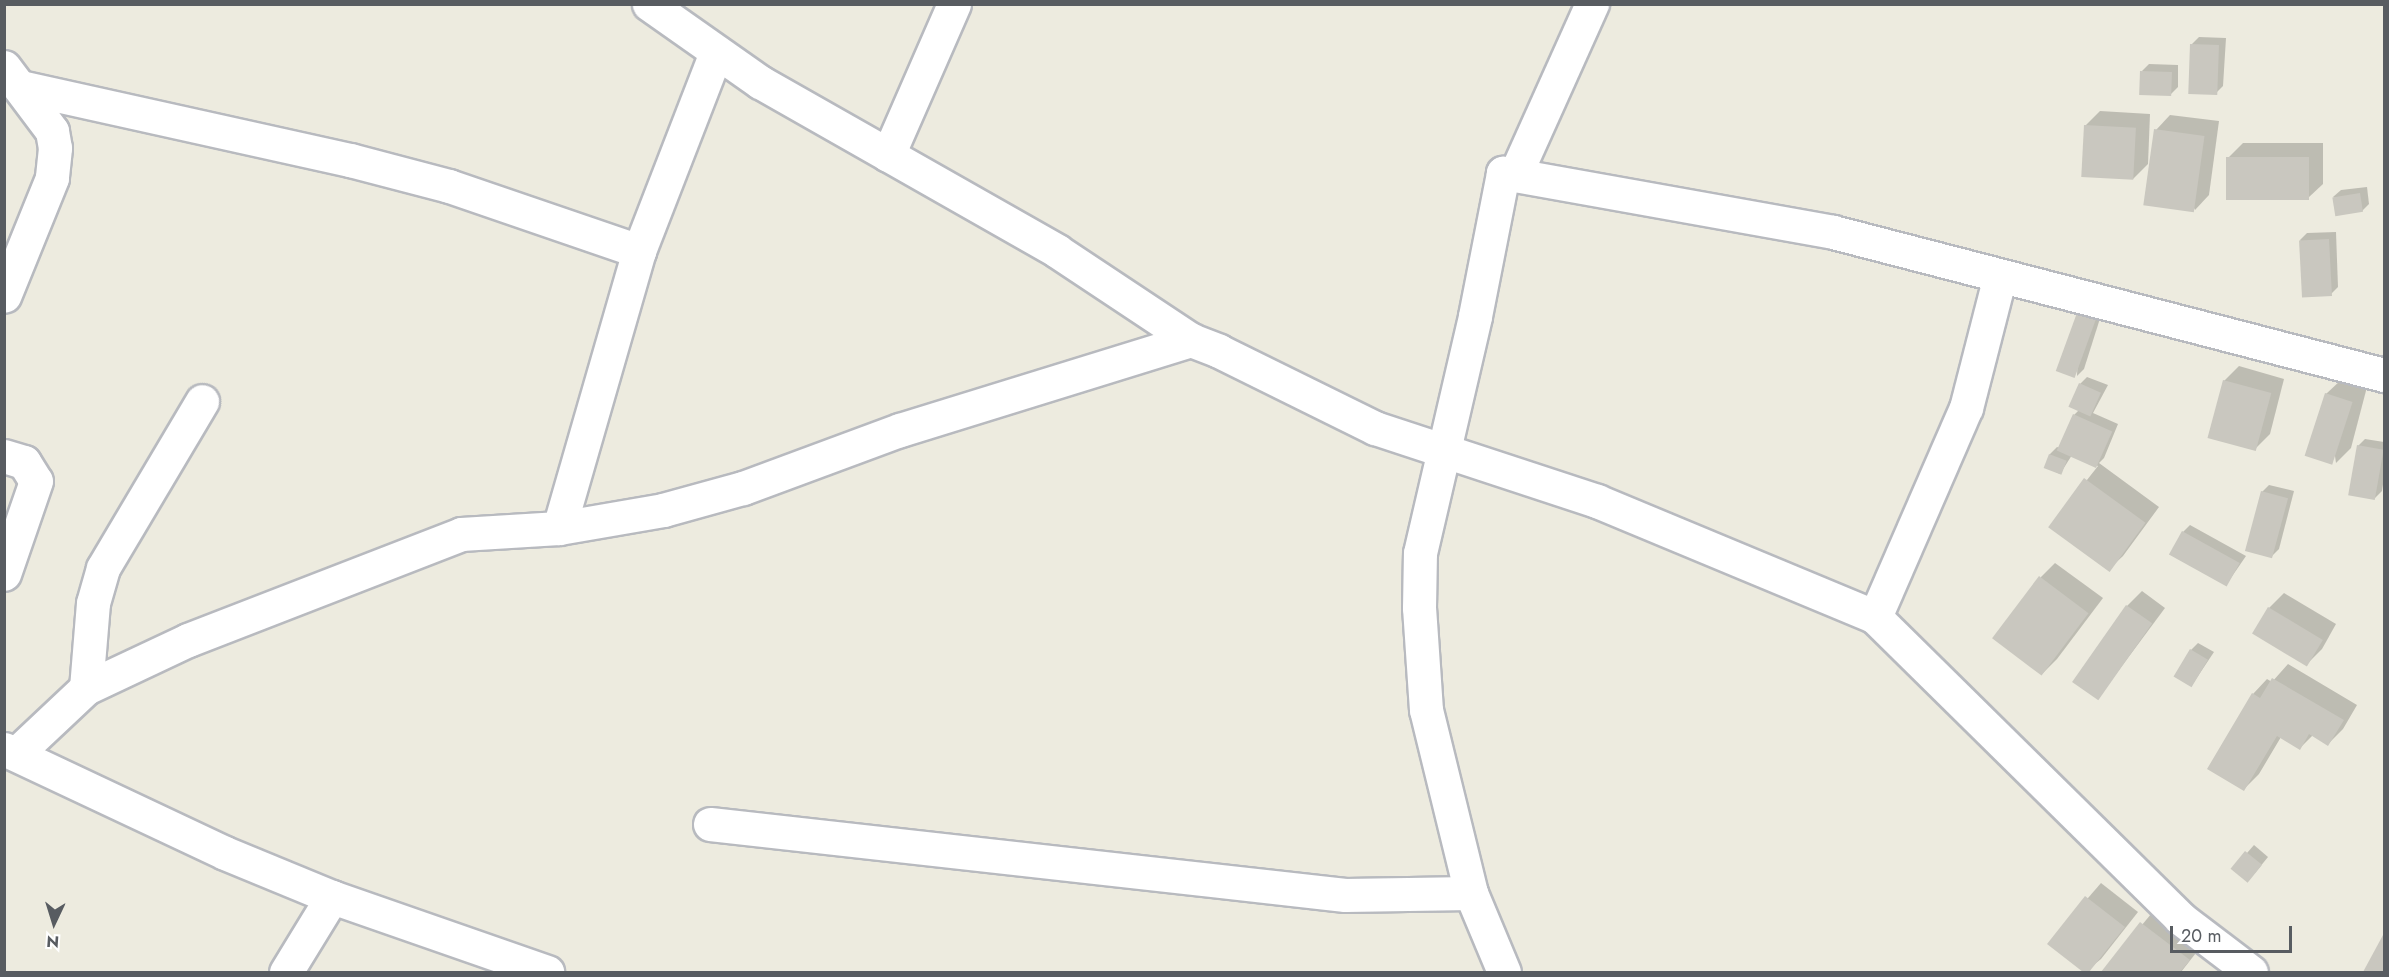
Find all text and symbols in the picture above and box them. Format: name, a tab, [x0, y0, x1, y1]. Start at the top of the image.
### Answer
north arrow	[24, 893, 84, 953]
scale bar	[2173, 914, 2294, 952]
text: 20 m	[2181, 923, 2221, 949]
text: N	[46, 930, 60, 953]

